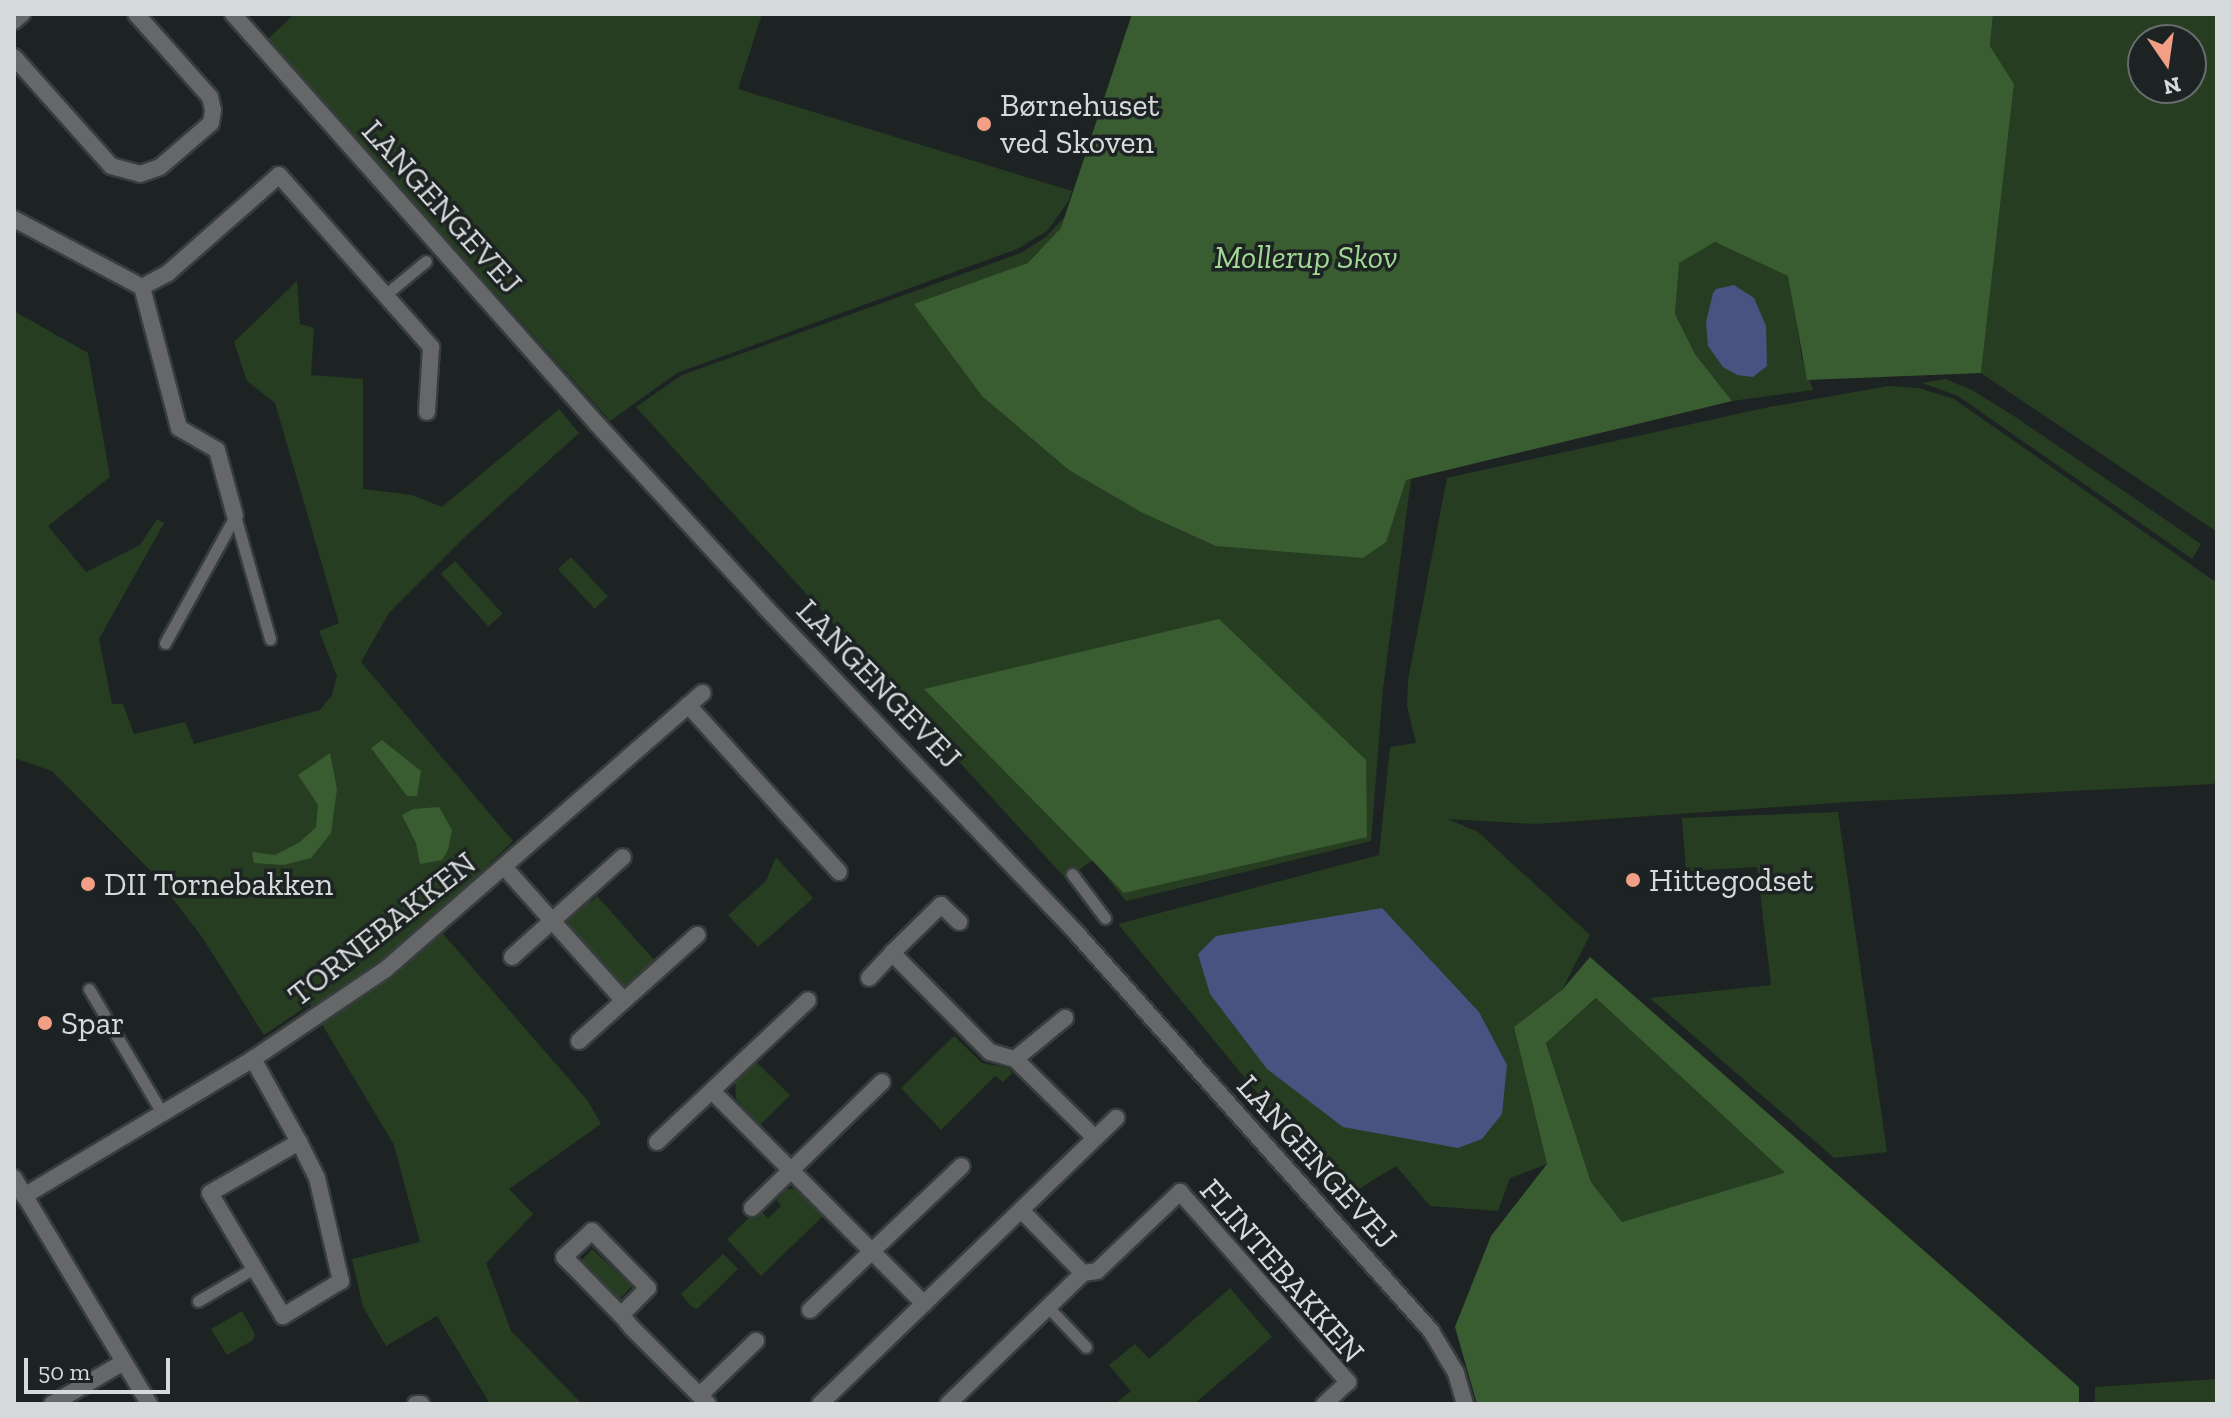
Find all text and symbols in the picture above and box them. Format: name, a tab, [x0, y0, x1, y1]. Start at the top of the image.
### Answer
north arrow	[2127, 24, 2207, 104]
text: N	[2161, 71, 2183, 101]
place label: Børnehuset ved Skoven	[1000, 87, 1159, 162]
street label: LANGENGEVEJ	[354, 112, 530, 302]
marker: Børnehuset ved Skoven	[975, 115, 993, 133]
park label: Mollerup Skov	[1214, 238, 1398, 276]
street label: LANGENGEVEJ	[789, 591, 969, 777]
street label: TORNEBAKKEN	[280, 844, 484, 1014]
place label: Hittegodset	[1649, 861, 1813, 899]
place label: DII Tornebakken	[104, 865, 334, 903]
marker: Hittegodset	[1624, 871, 1642, 889]
marker: DII Tornebakken	[79, 875, 97, 893]
place label: Spar	[61, 1004, 125, 1042]
marker: Spar	[36, 1014, 54, 1032]
street label: LANGENGEVEJ	[1229, 1067, 1405, 1257]
street label: FLINTEBAKKEN	[1192, 1171, 1372, 1371]
scale bar	[28, 1342, 174, 1392]
text: 50 m	[38, 1357, 90, 1386]

